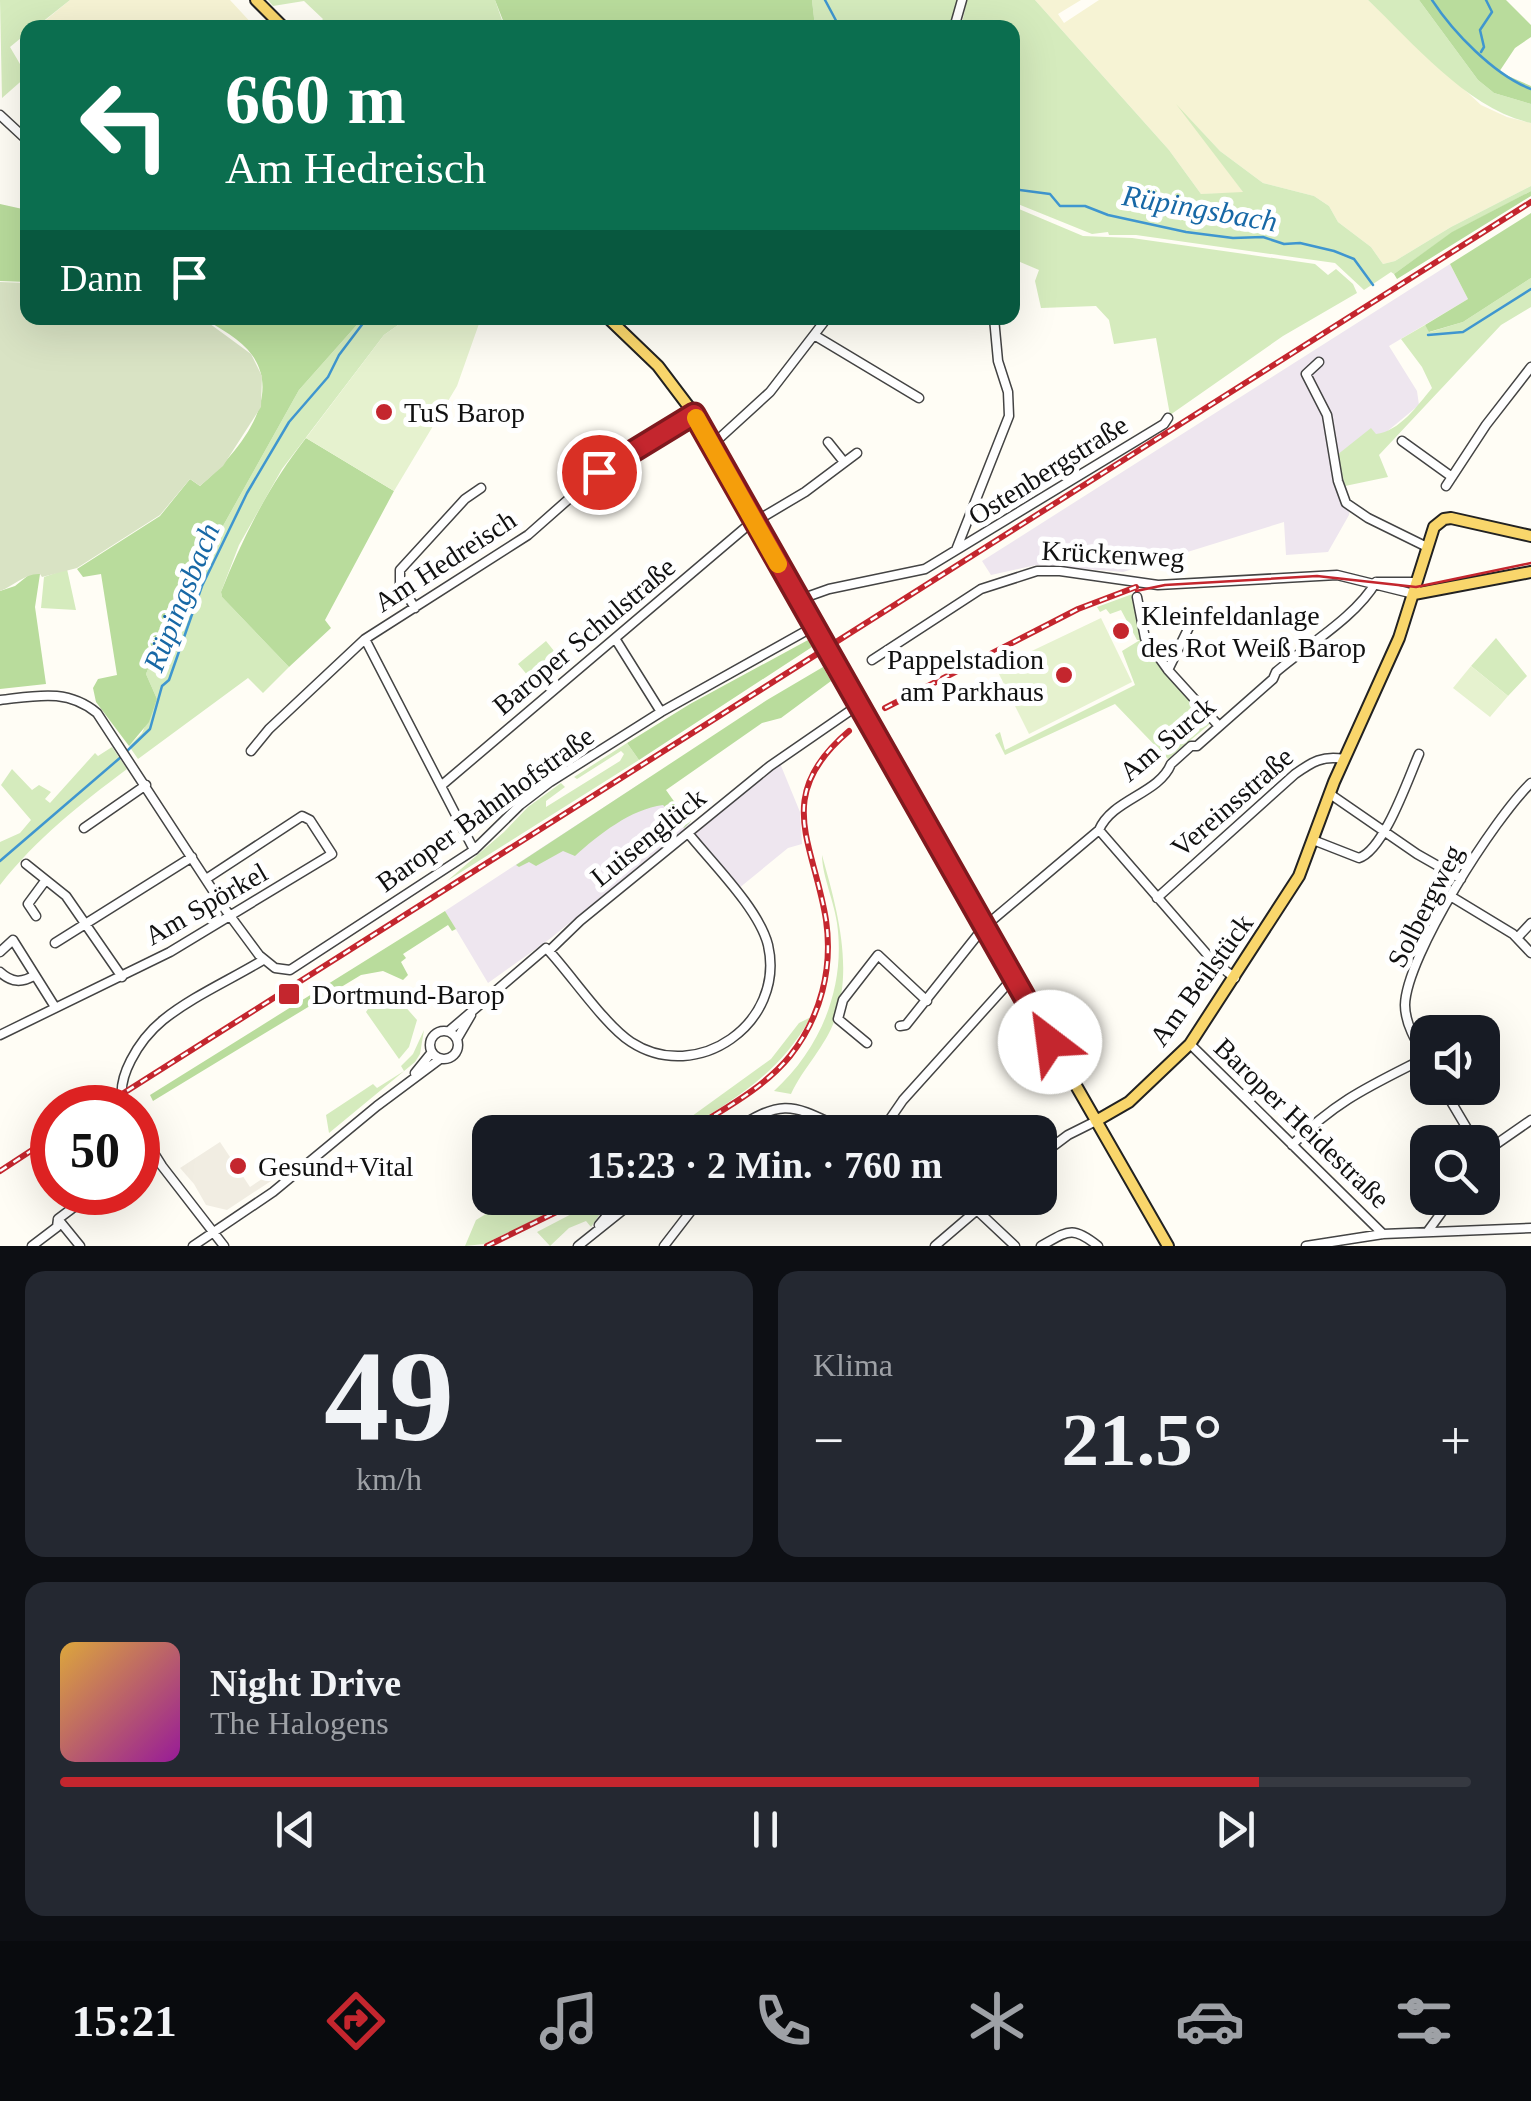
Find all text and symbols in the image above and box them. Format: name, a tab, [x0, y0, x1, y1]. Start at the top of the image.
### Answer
icon: left	[60, 60, 190, 190]
text: 660 m	[225, 61, 406, 138]
text: Am Hedreisch	[225, 143, 486, 193]
water label: Rüpingsbach	[1119, 178, 1280, 238]
icon: arrive	[162, 250, 217, 305]
text: Dann	[60, 257, 142, 299]
place label: TuS Barop	[404, 397, 525, 428]
marker: TuS Barop	[373, 401, 395, 423]
street label: Ostenbergstraße	[963, 409, 1133, 531]
pin	[557, 430, 642, 515]
icon: arrive	[572, 445, 627, 500]
street label: Am Hedreisch	[368, 504, 522, 618]
water label: Rüpingsbach	[136, 518, 226, 677]
street label: Krückenweg	[1041, 535, 1185, 573]
street label: Baroper Schulstraße	[487, 551, 681, 721]
place label: Kleinfeldanlage des Rot Weiß Barop	[1141, 600, 1366, 663]
marker: Kleinfeldanlage des Rot Weiß Barop	[1110, 620, 1132, 642]
place label: Pappelstadion am Parkhaus	[887, 644, 1044, 707]
marker: Pappelstadion am Parkhaus	[1053, 664, 1075, 686]
street label: Am Surck	[1113, 690, 1221, 788]
street label: Baroper Bahnhofstraße	[371, 720, 599, 898]
street label: Vereinsstraße	[1165, 741, 1299, 863]
street label: Luisenglück	[584, 781, 712, 893]
street label: Solbergweg	[1381, 840, 1469, 972]
street label: Am Spörkel	[139, 856, 273, 951]
street label: Am Beilstück	[1143, 908, 1259, 1052]
place label: Dortmund-Barop	[312, 979, 505, 1010]
marker: Dortmund-Barop	[276, 981, 302, 1007]
position arrow	[998, 990, 1102, 1094]
map controls	[1410, 1015, 1500, 1215]
button: sound	[1410, 1015, 1500, 1105]
street label: Baroper Heidestraße	[1208, 1032, 1396, 1214]
speed limit sign: 50	[30, 1085, 160, 1215]
button: search	[1410, 1125, 1500, 1215]
text: 15:23 · 2 Min. · 760 m	[587, 1144, 942, 1186]
place label: Gesund+Vital	[258, 1151, 414, 1182]
marker: Gesund+Vital	[227, 1155, 249, 1177]
text: 49	[324, 1324, 454, 1468]
text: Klima	[813, 1347, 893, 1383]
text: 21.5°	[1061, 1398, 1223, 1481]
text: −	[813, 1410, 844, 1471]
text: +	[1440, 1410, 1471, 1471]
text: km/h	[356, 1461, 422, 1497]
text: Night Drive	[210, 1662, 401, 1704]
text: The Halogens	[210, 1705, 389, 1741]
icon: previous	[268, 1802, 323, 1857]
icon: pause	[738, 1802, 793, 1857]
icon: next	[1208, 1802, 1263, 1857]
icon: directions	[321, 1986, 391, 2056]
icon: music	[534, 1986, 604, 2056]
icon: phone	[748, 1986, 818, 2056]
icon: climate	[962, 1986, 1032, 2056]
icon: car	[1175, 1986, 1245, 2056]
icon: filters	[1389, 1986, 1459, 2056]
text: 15:21	[72, 1996, 177, 2046]

